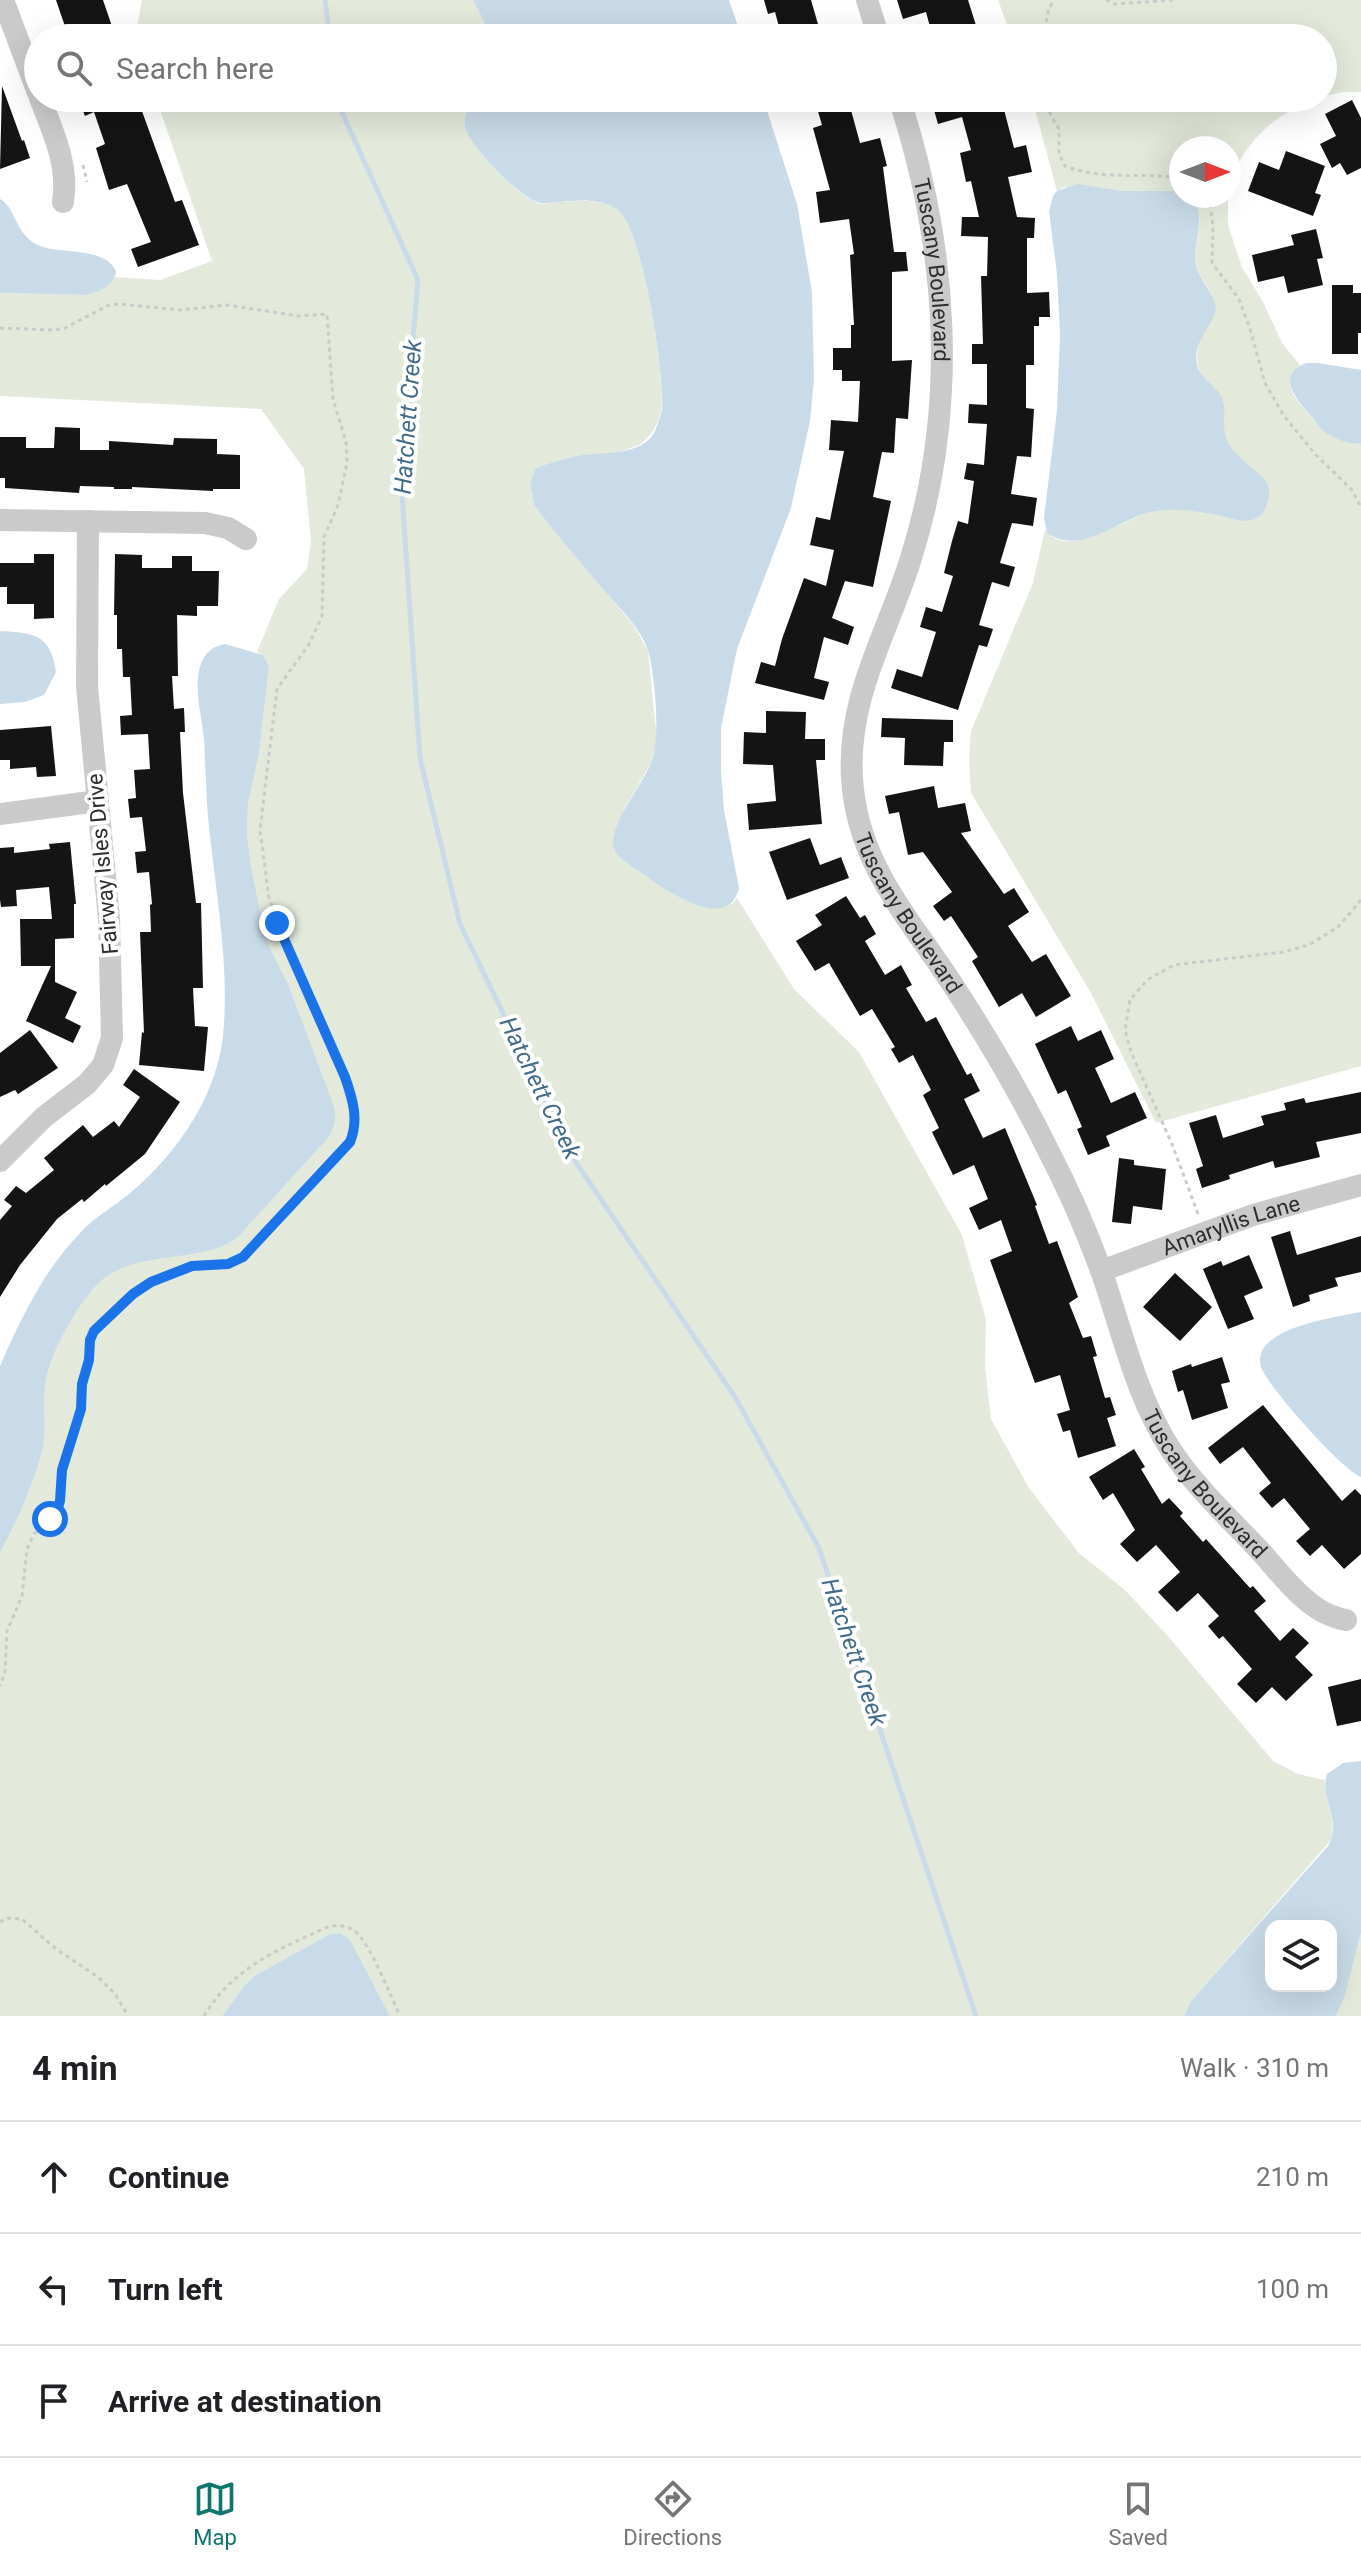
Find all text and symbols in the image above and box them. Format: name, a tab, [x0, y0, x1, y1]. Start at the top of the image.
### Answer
search box	[24, 24, 1337, 112]
icon: search	[52, 46, 96, 90]
text: Search here	[116, 51, 274, 86]
north arrow	[1169, 136, 1241, 208]
street label: Tuscany Boulevard	[909, 176, 954, 362]
water label: Hatchett Creek	[389, 338, 427, 495]
street label: Fairway Isles Drive	[82, 772, 123, 955]
street label: Tuscany Boulevard	[850, 829, 967, 998]
route end	[259, 905, 295, 941]
water label: Hatchett Creek	[494, 1012, 587, 1165]
street label: Amaryllis Lane	[1159, 1191, 1303, 1260]
street label: Tuscany Boulevard	[1138, 1405, 1272, 1563]
route start	[32, 1501, 68, 1537]
water label: Hatchett Creek	[816, 1574, 893, 1731]
map controls	[1265, 1920, 1337, 1992]
button: layers	[1265, 1920, 1337, 1992]
text: 4 min	[32, 2048, 117, 2088]
text: Walk · 310 m	[1180, 2053, 1329, 2083]
icon: ahead	[32, 2155, 76, 2199]
text: Continue	[108, 2160, 229, 2195]
text: 210 m	[1256, 2162, 1329, 2192]
icon: left	[32, 2267, 76, 2311]
text: Turn left	[108, 2272, 223, 2307]
text: 100 m	[1256, 2274, 1329, 2304]
icon: arrive	[32, 2379, 76, 2423]
text: Arrive at destination	[108, 2384, 382, 2419]
tab: Map	[193, 2477, 237, 2550]
tab: Directions	[623, 2477, 722, 2550]
tab: Saved	[1108, 2477, 1168, 2550]

